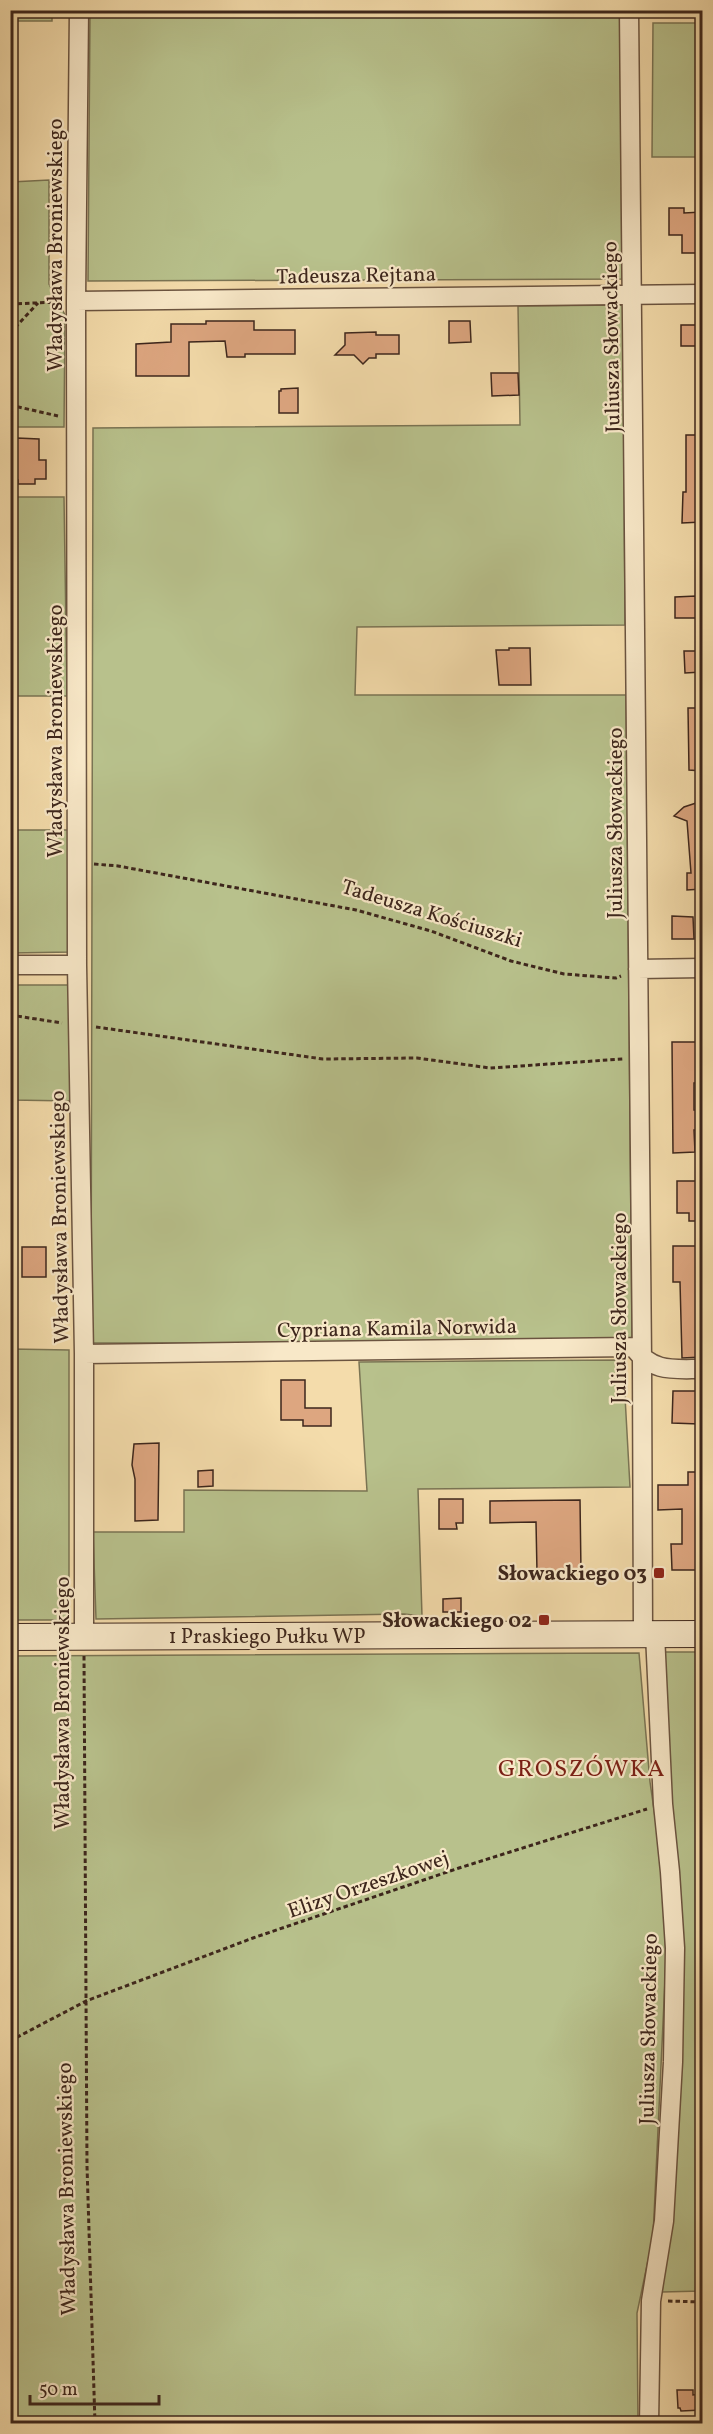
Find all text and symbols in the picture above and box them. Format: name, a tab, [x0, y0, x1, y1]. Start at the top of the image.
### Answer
street label: Władysława Broniewskiego	[42, 118, 71, 372]
street label: Juliusza Słowackiego	[596, 241, 629, 433]
street label: Tadeusza Rejtana	[276, 261, 436, 292]
street label: Władysława Broniewskiego	[42, 604, 71, 858]
street label: Juliusza Słowackiego	[602, 727, 631, 919]
street label: Tadeusza Kościuszki	[338, 873, 526, 956]
street label: Władysława Broniewskiego	[44, 1090, 77, 1344]
street label: Juliusza Słowackiego	[606, 1212, 635, 1404]
street label: Cypriana Kamila Norwida	[277, 1313, 517, 1346]
place label: Słowackiego 03	[497, 1560, 647, 1589]
marker: Słowackiego 03	[652, 1566, 666, 1580]
street label: Władysława Broniewskiego	[49, 1576, 78, 1830]
place label: Słowackiego 02	[382, 1607, 532, 1636]
marker: Słowackiego 02	[537, 1613, 551, 1627]
street label: 1 Praskiego Pułku WP	[168, 1623, 366, 1652]
district label: GROSZÓWKA	[498, 1753, 666, 1787]
street label: Elizy Orzeszkowej	[284, 1844, 453, 1927]
street label: Juliusza Słowackiego	[633, 1933, 666, 2125]
street label: Władysława Broniewskiego	[51, 2062, 84, 2316]
scale bar	[30, 2368, 159, 2406]
text: 50 m	[39, 2378, 78, 2403]

